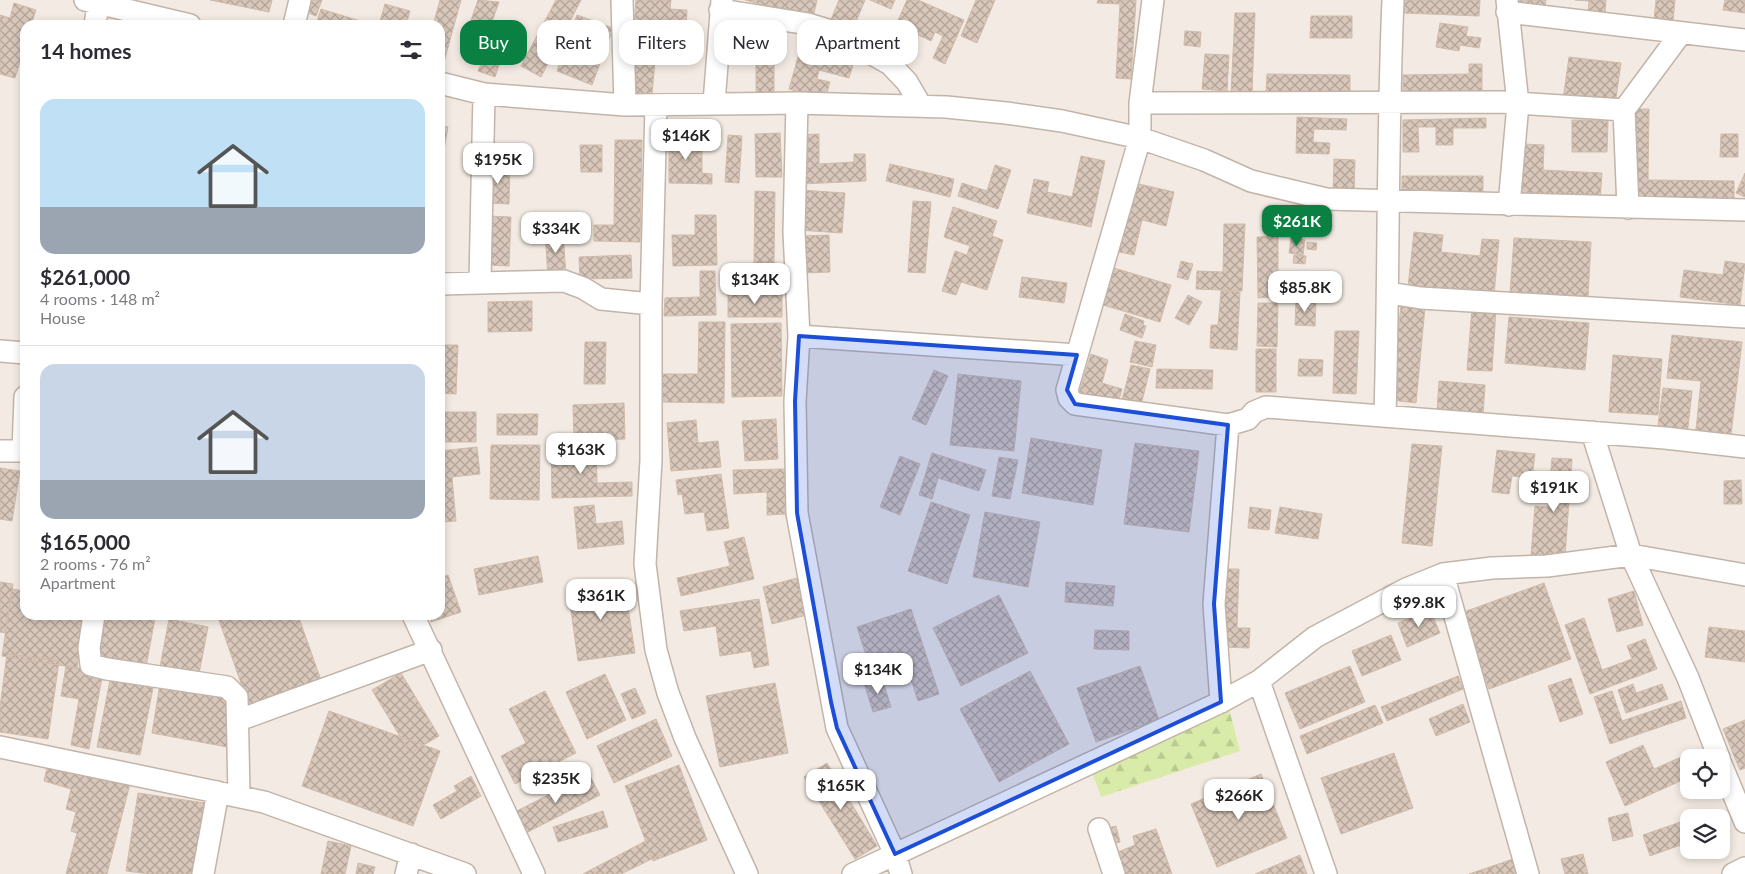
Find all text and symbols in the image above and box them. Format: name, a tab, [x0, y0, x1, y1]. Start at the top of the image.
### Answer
chip: Buy	[460, 20, 527, 65]
chip: Rent	[537, 20, 609, 65]
chip: Filters	[619, 20, 704, 65]
chip: New	[714, 20, 787, 65]
chip: Apartment	[797, 20, 918, 65]
icon: filters	[397, 36, 425, 64]
text: 14 homes	[40, 38, 131, 63]
pin: $146K	[651, 119, 721, 161]
text: $146K	[662, 125, 710, 144]
icon: home	[188, 131, 278, 221]
pin: $195K	[463, 142, 533, 185]
text: $195K	[474, 149, 522, 168]
pin: $261K	[1262, 204, 1332, 247]
text: $261K	[1273, 211, 1321, 230]
pin: $334K	[521, 212, 591, 254]
text: $334K	[532, 218, 580, 237]
pin: $134K	[720, 262, 790, 305]
text: $261,000	[40, 264, 130, 289]
text: $134K	[731, 269, 779, 288]
pin: $85.8K	[1264, 270, 1346, 313]
text: $85.8K	[1279, 277, 1331, 296]
text: 4 rooms · 148 m²	[40, 289, 160, 308]
text: House	[40, 308, 85, 327]
icon: home	[188, 397, 278, 487]
pin: $163K	[546, 432, 616, 475]
text: $163K	[557, 439, 605, 458]
pin: $191K	[1519, 470, 1589, 513]
text: $191K	[1530, 477, 1578, 496]
text: $165,000	[40, 529, 130, 554]
text: 2 rooms · 76 m²	[40, 554, 151, 573]
text: Apartment	[40, 573, 115, 592]
pin: $361K	[566, 578, 636, 621]
text: $361K	[577, 585, 625, 604]
pin: $99.8K	[1378, 586, 1460, 628]
text: $99.8K	[1393, 592, 1445, 611]
pin: $134K	[843, 652, 913, 695]
text: $134K	[854, 659, 902, 678]
map controls	[1680, 749, 1730, 859]
button: locate	[1680, 749, 1730, 799]
pin: $235K	[521, 762, 591, 804]
text: $235K	[532, 768, 580, 787]
pin: $165K	[806, 768, 876, 811]
text: $165K	[817, 775, 865, 794]
pin: $266K	[1204, 778, 1274, 821]
text: $266K	[1215, 785, 1263, 804]
button: layers	[1680, 809, 1730, 859]

